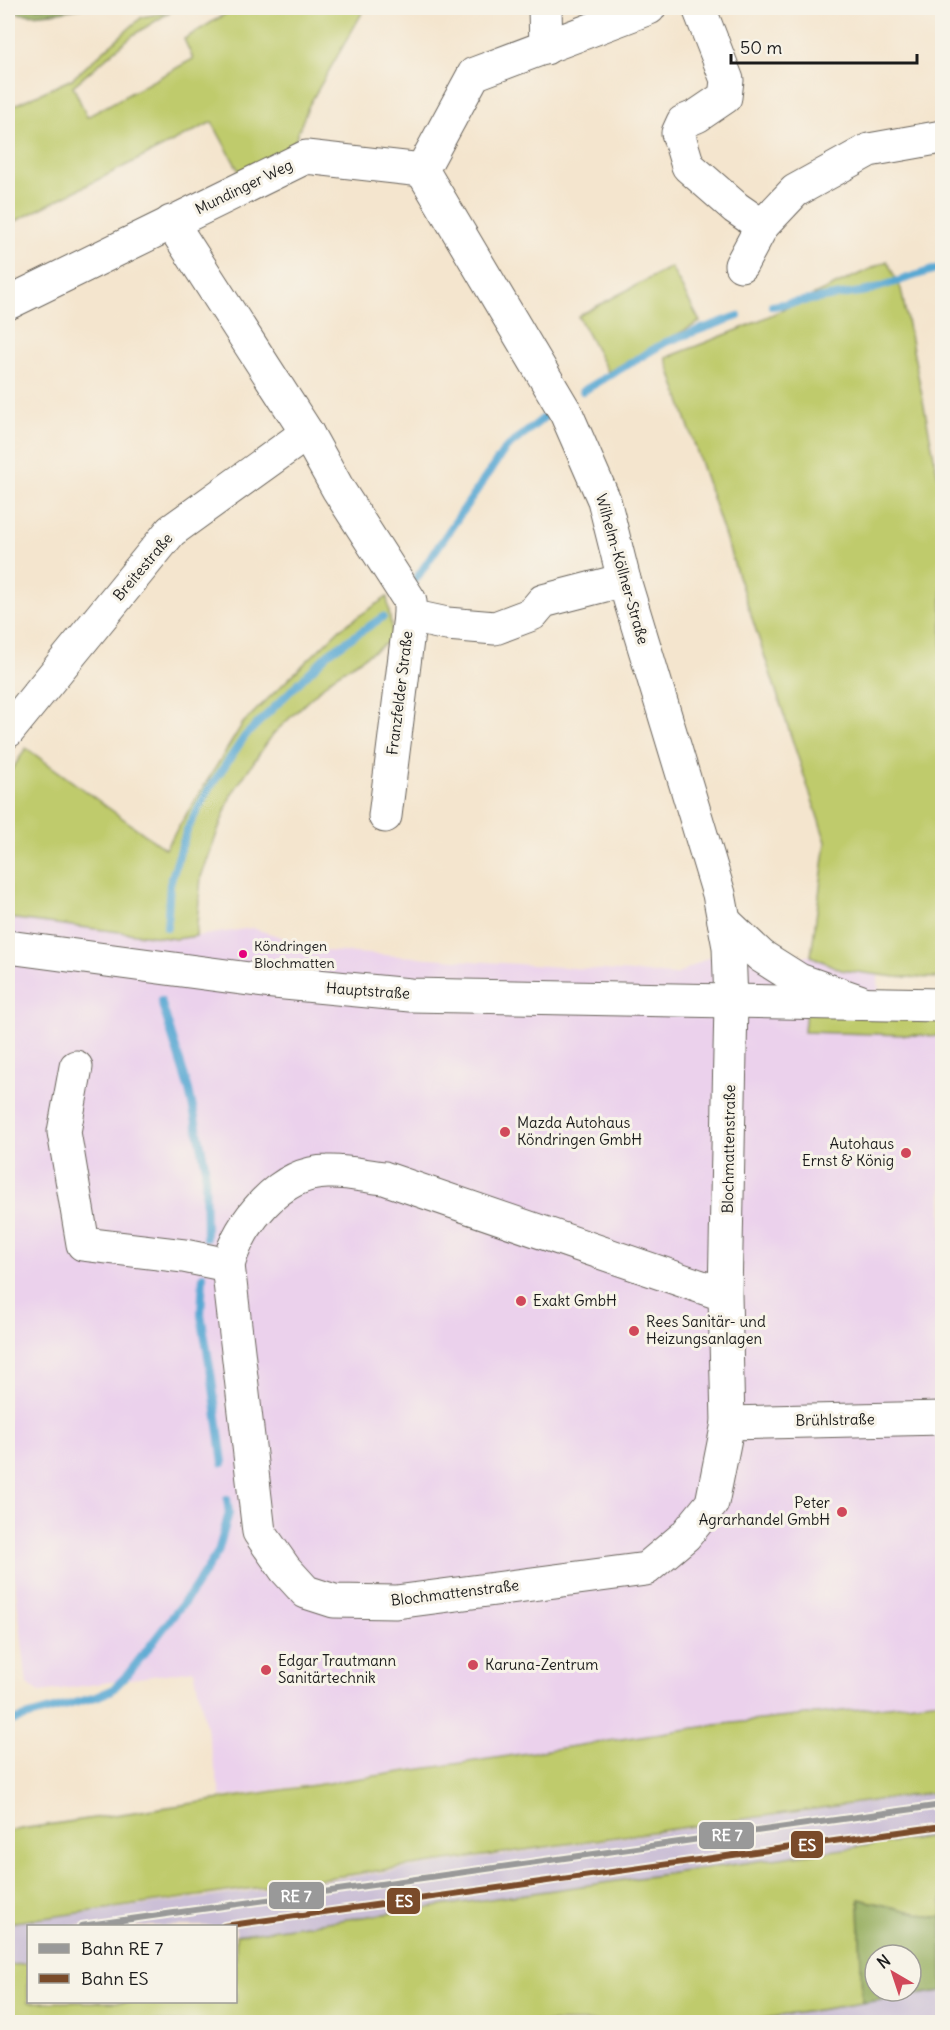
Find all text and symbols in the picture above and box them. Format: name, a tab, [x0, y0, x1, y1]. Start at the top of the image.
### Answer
scale bar	[731, 27, 917, 65]
text: 50 m	[740, 36, 782, 59]
street label: Mundinger Weg	[192, 155, 296, 218]
street label: Wilhelm-Köllner-Straße	[592, 491, 653, 646]
street label: Breitestraße	[109, 529, 176, 604]
street label: Franzfelder Straße	[382, 630, 417, 756]
place label: Köndringen Blochmatten	[254, 937, 335, 972]
marker: Köndringen Blochmatten	[237, 948, 249, 960]
street label: Hauptstraße	[325, 978, 411, 1003]
street label: Blochmattenstraße	[718, 1084, 739, 1214]
place label: Mazda Autohaus Köndringen GmbH	[517, 1113, 642, 1149]
marker: Mazda Autohaus Köndringen GmbH	[498, 1125, 512, 1139]
place label: Autohaus Ernst & König	[802, 1134, 894, 1170]
marker: Autohaus Ernst & König	[899, 1146, 913, 1160]
place label: Exakt GmbH	[533, 1291, 617, 1310]
marker: Exakt GmbH	[514, 1294, 528, 1308]
place label: Rees Sanitär- und Heizungsanlagen	[646, 1312, 766, 1348]
marker: Rees Sanitär- und Heizungsanlagen	[627, 1324, 641, 1338]
street label: Brühlstraße	[795, 1409, 875, 1430]
place label: Peter Agrarhandel GmbH	[699, 1493, 830, 1529]
marker: Peter Agrarhandel GmbH	[835, 1505, 849, 1519]
street label: Blochmattenstraße	[390, 1575, 520, 1610]
place label: Edgar Trautmann Sanitärtechnik	[278, 1651, 397, 1687]
place label: Karuna-Zentrum	[485, 1655, 598, 1674]
marker: Karuna-Zentrum	[466, 1658, 480, 1672]
marker: Edgar Trautmann Sanitärtechnik	[259, 1663, 273, 1677]
line badge: RE 7	[698, 1821, 755, 1850]
text: RE 7	[711, 1825, 743, 1845]
line badge: ES	[790, 1830, 824, 1859]
text: ES	[798, 1835, 816, 1855]
line badge: RE 7	[268, 1881, 325, 1910]
text: RE 7	[280, 1886, 312, 1906]
line badge: ES	[386, 1887, 421, 1915]
text: ES	[395, 1891, 413, 1911]
legend	[27, 1925, 237, 2003]
text: Bahn RE 7	[81, 1937, 163, 1960]
north arrow	[863, 1943, 923, 2003]
text: N	[873, 1950, 894, 1973]
text: Bahn ES	[81, 1967, 149, 1990]

